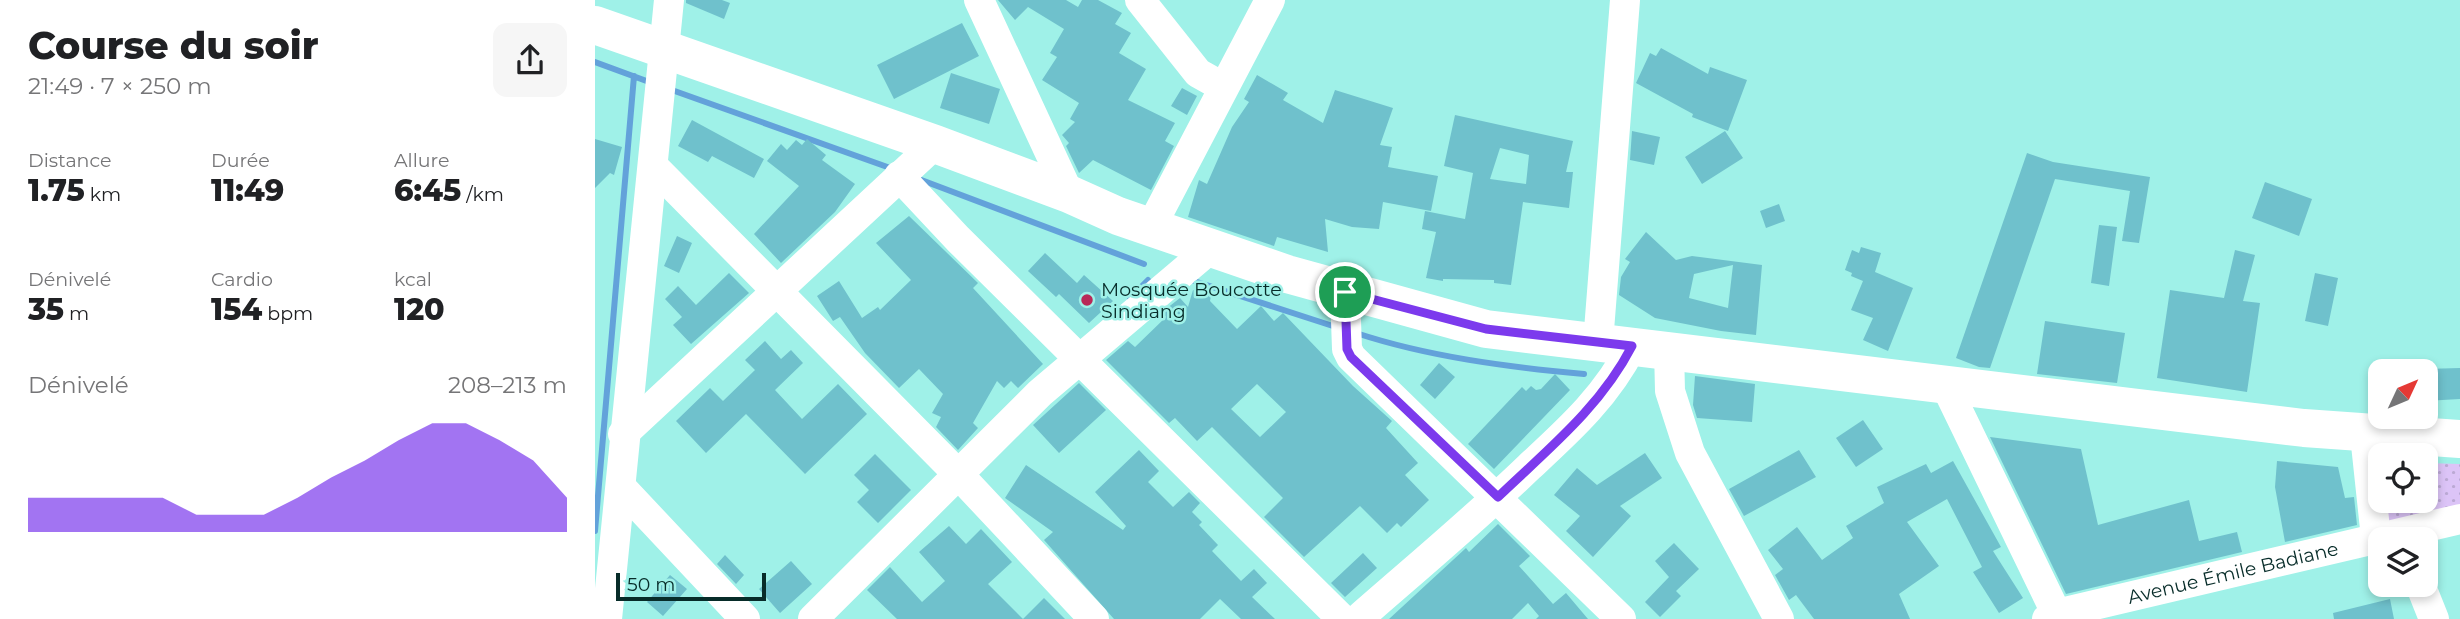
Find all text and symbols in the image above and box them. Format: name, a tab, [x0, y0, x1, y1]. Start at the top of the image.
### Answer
text: Course du soir	[28, 22, 318, 69]
button: share	[493, 23, 567, 97]
text: 21:49 · 7 × 250 m	[28, 72, 212, 100]
text: Distance	[28, 149, 111, 172]
text: Durée	[211, 149, 270, 172]
text: Allure	[394, 149, 449, 172]
text: 1.75	[28, 172, 85, 209]
text: 11:49	[211, 172, 284, 209]
text: 6:45	[394, 172, 461, 209]
text: km	[85, 183, 121, 206]
text: /km	[461, 183, 504, 206]
pin	[1315, 262, 1375, 322]
text: Dénivelé	[28, 268, 111, 291]
text: Cardio	[211, 268, 273, 291]
text: kcal	[394, 268, 432, 291]
icon: arrive	[1326, 273, 1364, 311]
place label: Mosquée Boucotte Sindiang	[1101, 278, 1282, 323]
text: 35	[28, 291, 64, 328]
text: 154	[211, 291, 262, 328]
text: 120	[394, 291, 445, 328]
marker: Mosquée Boucotte Sindiang	[1079, 292, 1095, 308]
text: m	[64, 302, 89, 325]
text: bpm	[262, 302, 313, 325]
north arrow	[2368, 359, 2438, 429]
map controls	[2368, 359, 2438, 597]
text: Dénivelé	[28, 371, 129, 399]
text: 208–213 m	[448, 371, 567, 399]
button: locate	[2368, 443, 2438, 513]
button: layers	[2368, 527, 2438, 597]
street label: Avenue Émile Badiane	[2125, 537, 2341, 609]
scale bar	[616, 570, 767, 602]
text: 50 m	[627, 573, 675, 596]

